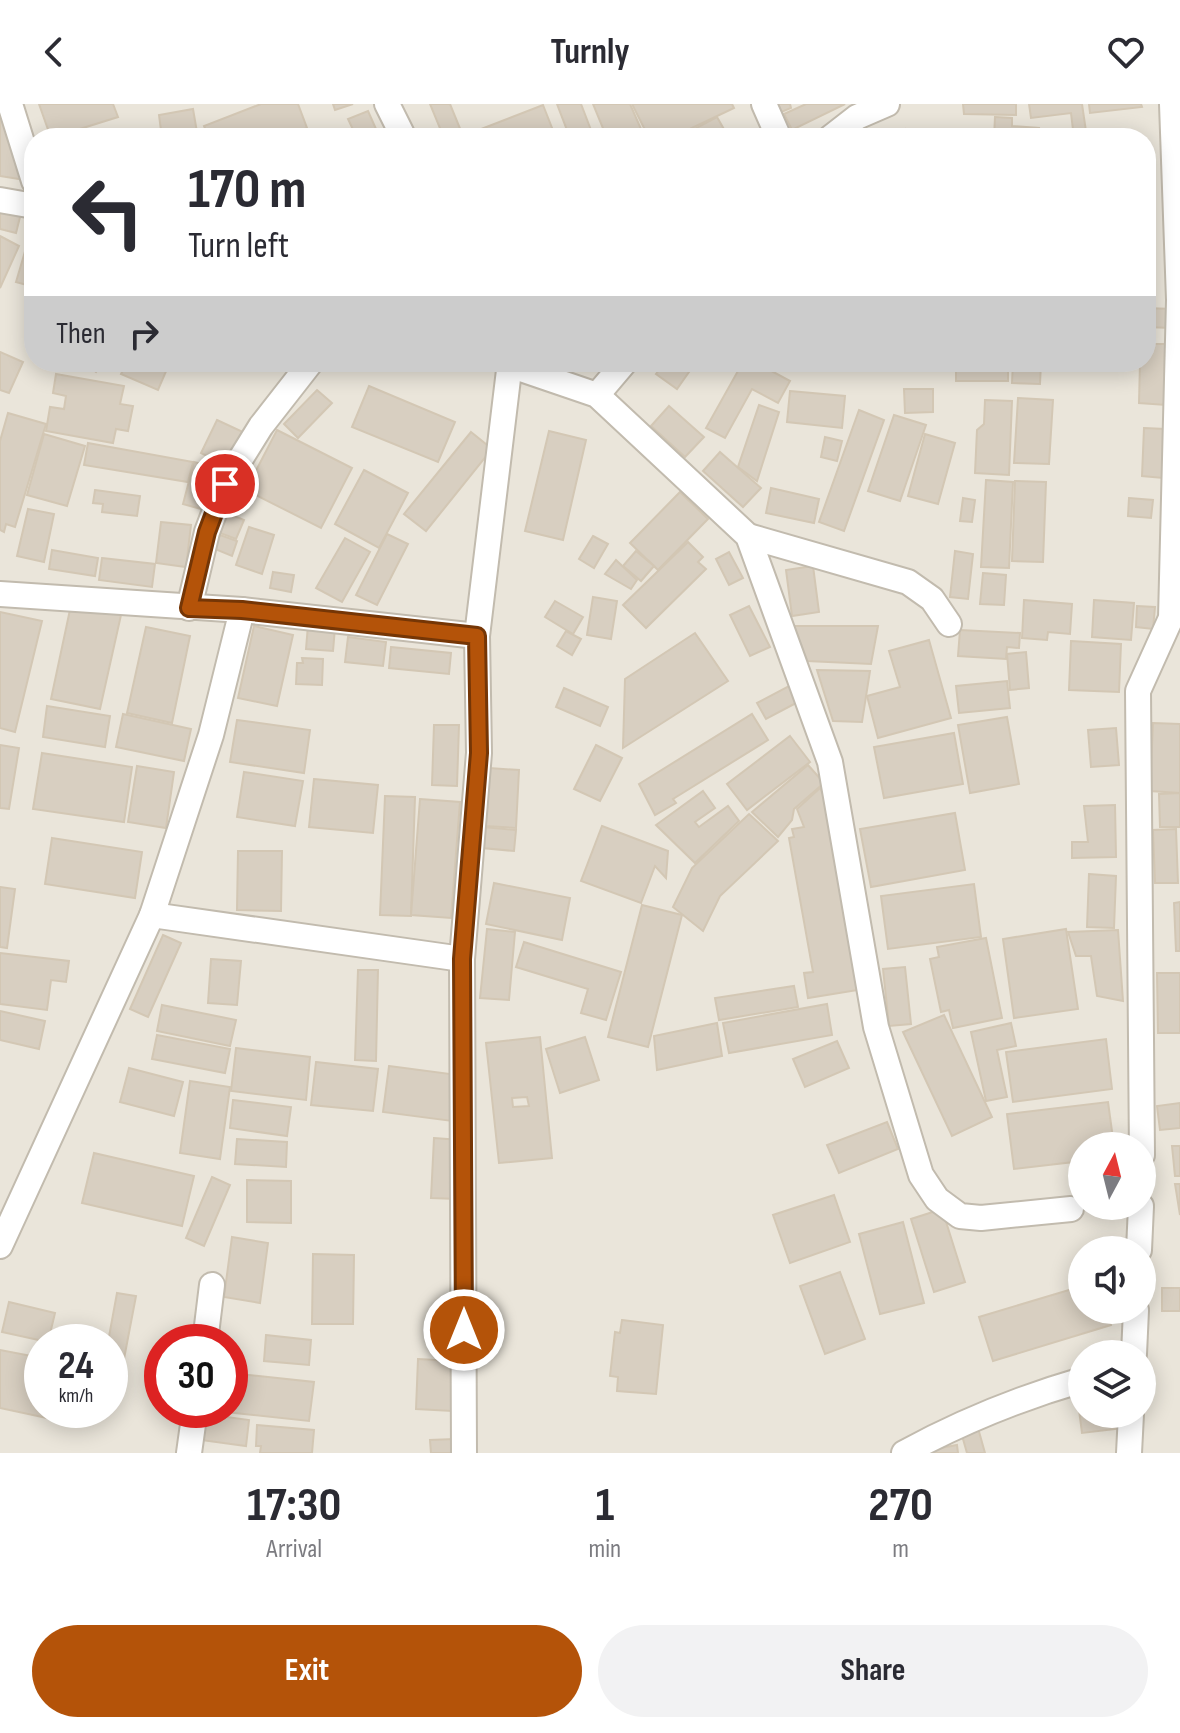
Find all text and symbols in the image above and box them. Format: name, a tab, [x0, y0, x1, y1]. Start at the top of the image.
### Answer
icon: back	[32, 30, 76, 74]
icon: heart	[1104, 30, 1148, 74]
text: Turnly	[551, 31, 629, 74]
text: 170 m	[188, 157, 306, 224]
icon: left	[56, 160, 160, 264]
text: Turn left	[188, 225, 289, 268]
icon: right	[122, 312, 166, 356]
text: Then	[56, 316, 106, 352]
pin	[191, 450, 259, 518]
icon: arrive	[203, 462, 247, 506]
north arrow	[1068, 1132, 1156, 1220]
map controls	[1068, 1132, 1156, 1428]
button: sound	[1068, 1236, 1156, 1324]
position arrow	[422, 1288, 506, 1372]
speed limit sign: 30	[144, 1324, 248, 1428]
button: layers	[1068, 1340, 1156, 1428]
text: 24	[58, 1342, 94, 1390]
text: km/h	[59, 1384, 93, 1408]
text: 17:30	[247, 1477, 341, 1534]
text: 1	[595, 1477, 614, 1534]
text: 270	[868, 1477, 933, 1534]
text: Arrival	[266, 1534, 322, 1565]
text: min	[588, 1534, 621, 1565]
text: m	[892, 1534, 909, 1565]
button: Exit	[32, 1625, 582, 1717]
button: Share	[598, 1625, 1148, 1717]

